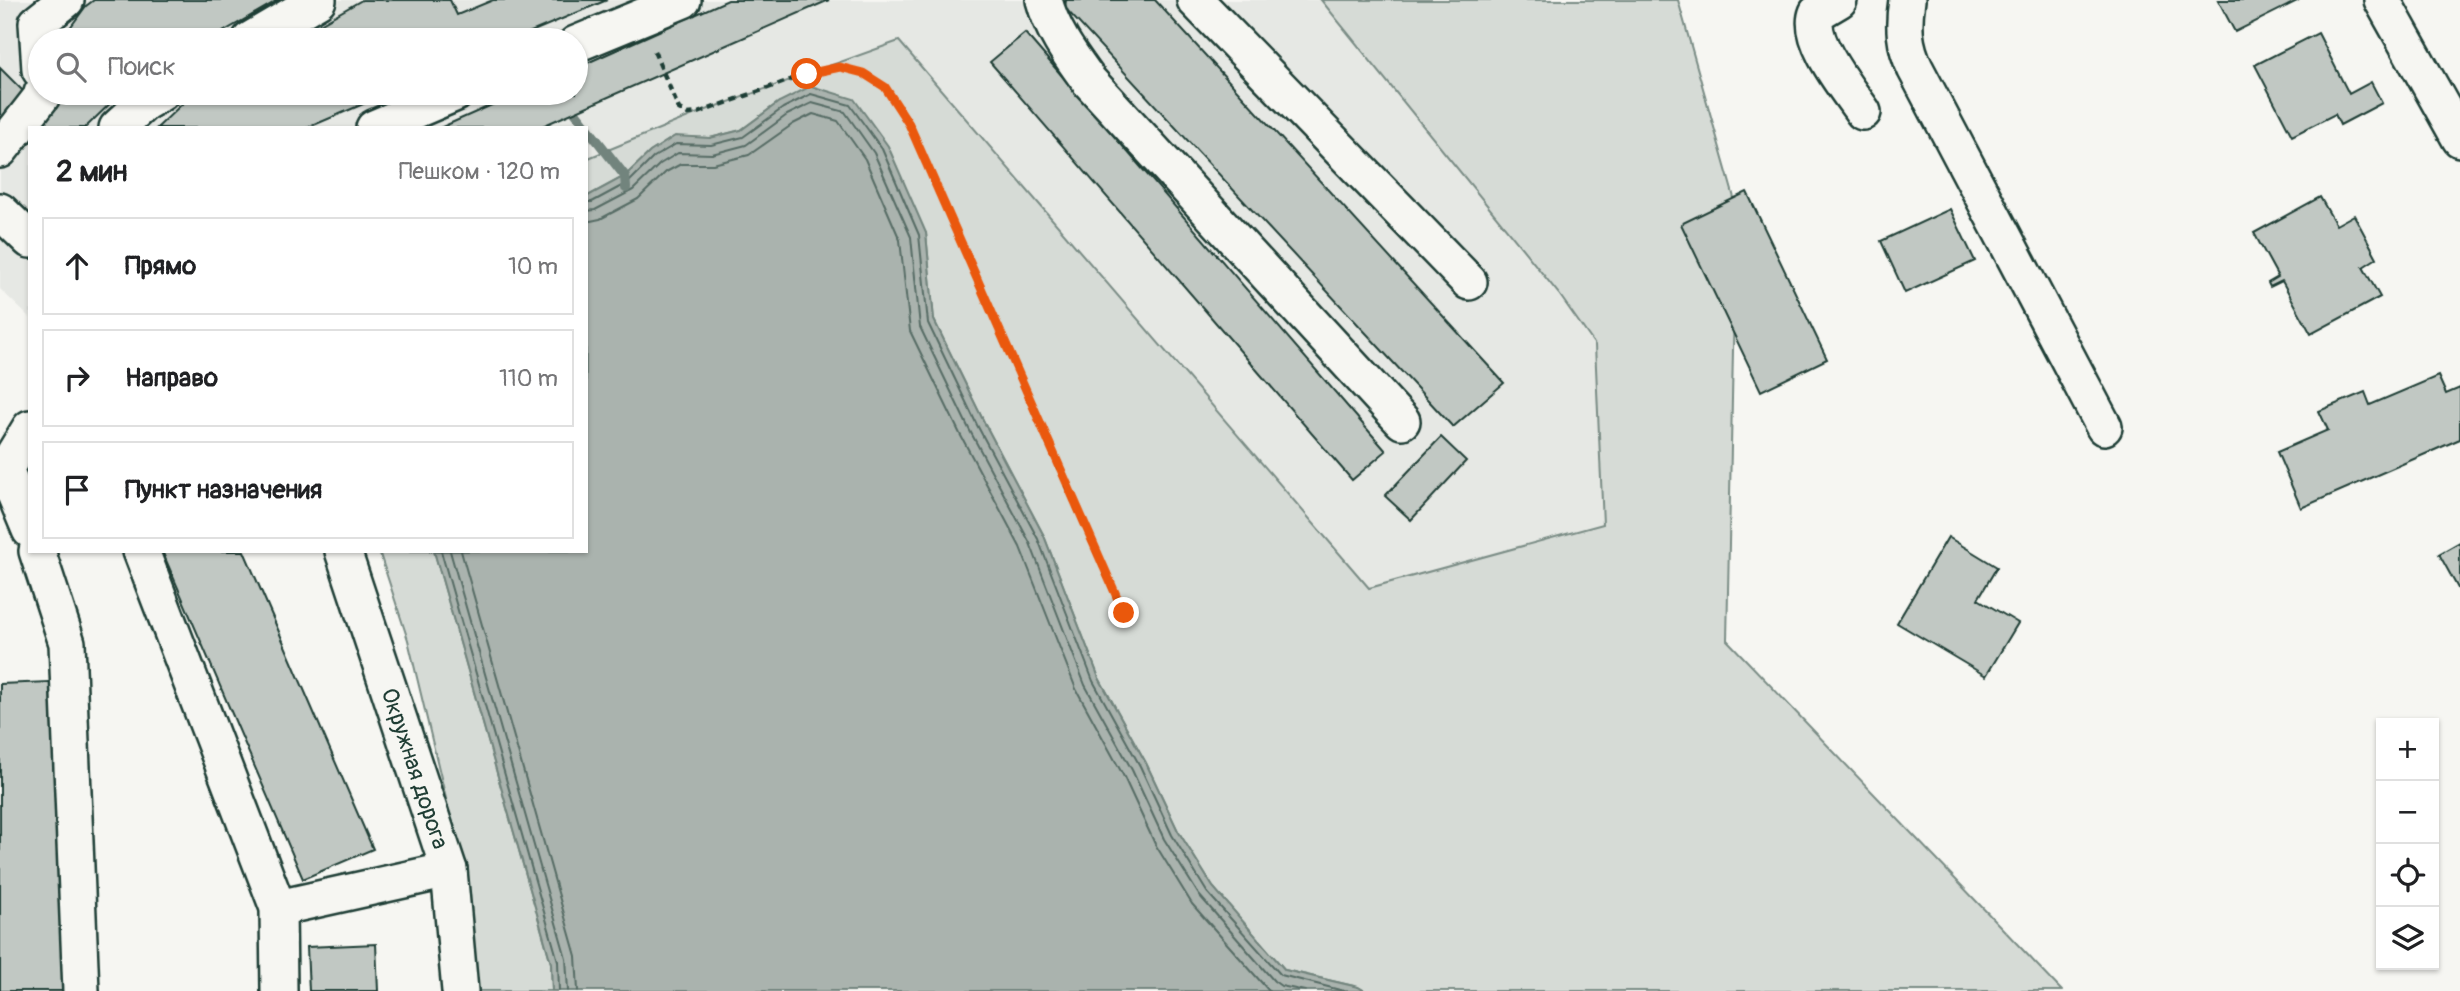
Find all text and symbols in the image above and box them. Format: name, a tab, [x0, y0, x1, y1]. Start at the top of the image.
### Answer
search box	[28, 28, 588, 105]
icon: search	[52, 48, 90, 86]
text: Поиск	[108, 51, 176, 83]
route start	[791, 58, 822, 89]
text: 2 мин	[56, 153, 127, 190]
text: Пешком · 120 m	[399, 157, 560, 186]
icon: ahead	[58, 247, 96, 285]
text: Прямо	[125, 250, 196, 282]
text: 10 m	[508, 252, 558, 281]
icon: right	[58, 359, 96, 397]
text: Направо	[125, 362, 218, 394]
text: 110 m	[499, 364, 558, 393]
icon: arrive	[58, 471, 96, 509]
text: Пункт назначения	[125, 474, 322, 506]
route end	[1108, 597, 1139, 628]
street label: Окружная дорога	[375, 684, 455, 853]
map controls	[2376, 718, 2439, 970]
button: +	[2376, 718, 2439, 781]
button: −	[2376, 781, 2439, 844]
button: locate	[2376, 844, 2439, 907]
button: layers	[2376, 907, 2439, 970]

